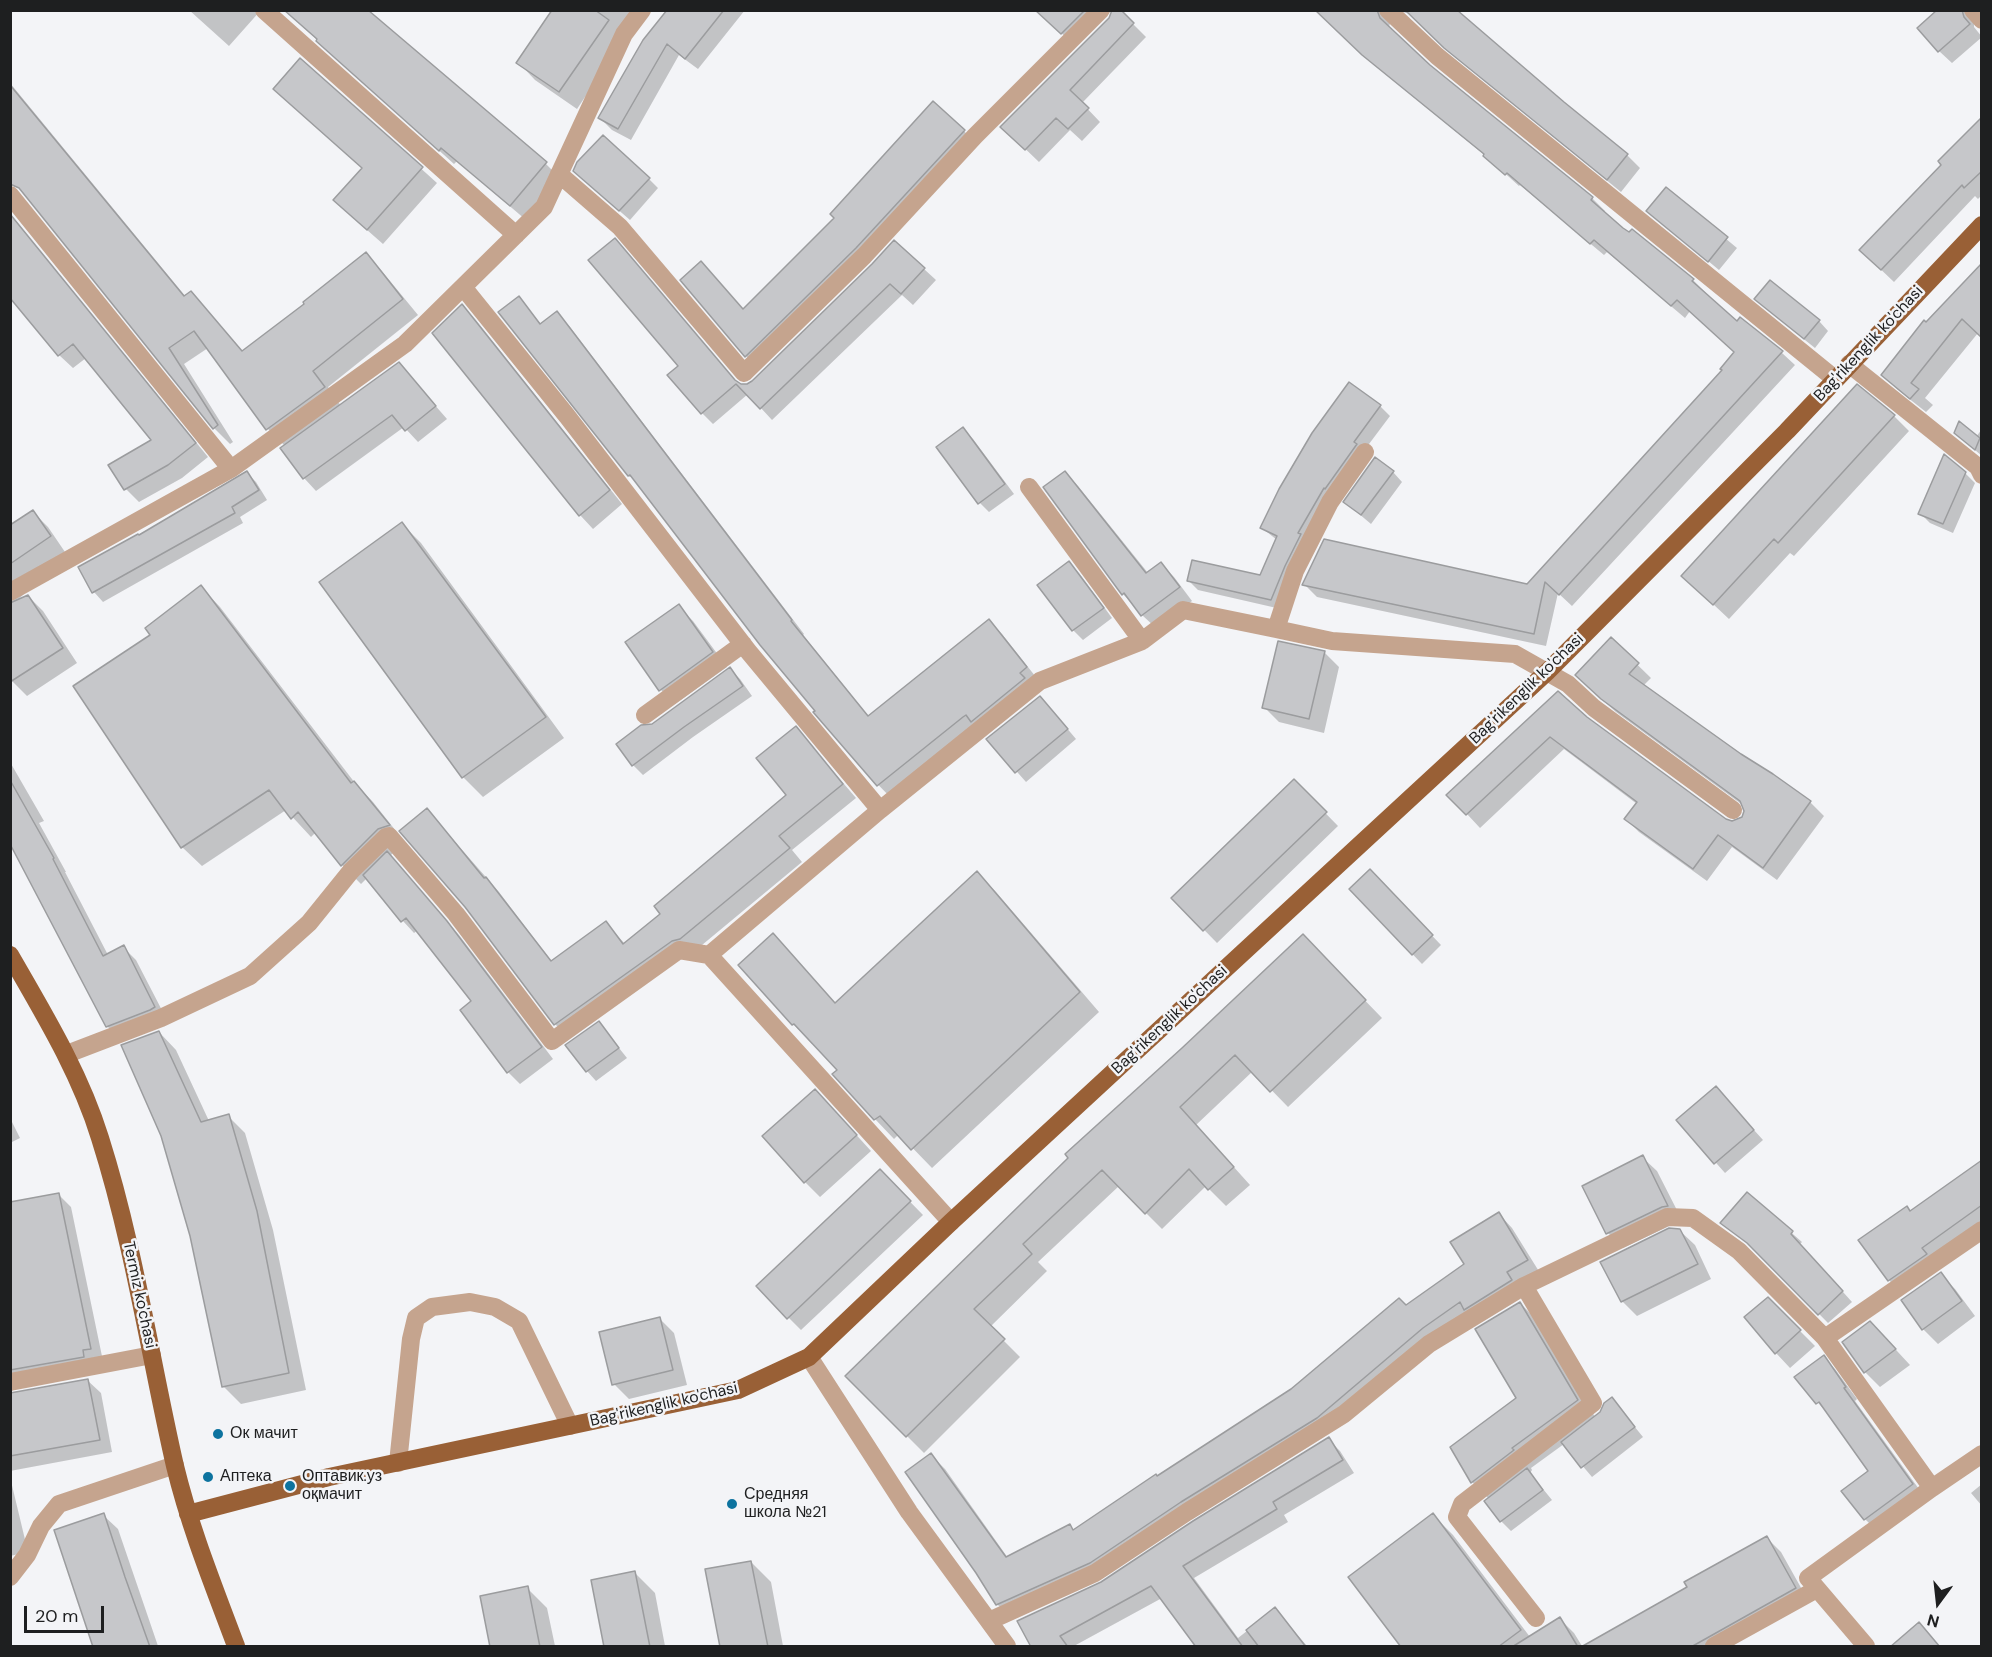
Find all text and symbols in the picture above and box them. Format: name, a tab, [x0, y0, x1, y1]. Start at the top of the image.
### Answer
street label: Bag'rikenglik ko'chasi	[1810, 282, 1928, 406]
street label: Bag'rikenglik ko'chasi	[1466, 630, 1588, 748]
street label: Bag'rikenglik ko'chasi	[1108, 961, 1232, 1079]
street label: Termiz ko'chasi	[118, 1240, 160, 1350]
street label: Bag'rikenglik ko'chasi	[588, 1379, 740, 1431]
place label: Ок мачит	[230, 1424, 298, 1444]
marker: Ок мачит	[211, 1427, 225, 1441]
place label: Аптека	[220, 1467, 272, 1487]
place label: Оптавик.уз оқмачит	[302, 1467, 382, 1505]
marker: Аптека	[201, 1470, 215, 1484]
marker: Оптавик.уз оқмачит	[283, 1479, 297, 1493]
place label: Средняя школа №21	[744, 1485, 826, 1523]
marker: Средняя школа №21	[725, 1497, 739, 1511]
north arrow	[1908, 1573, 1968, 1633]
scale bar	[27, 1594, 106, 1632]
text: 20 m	[35, 1604, 78, 1628]
text: N	[1925, 1609, 1942, 1633]

